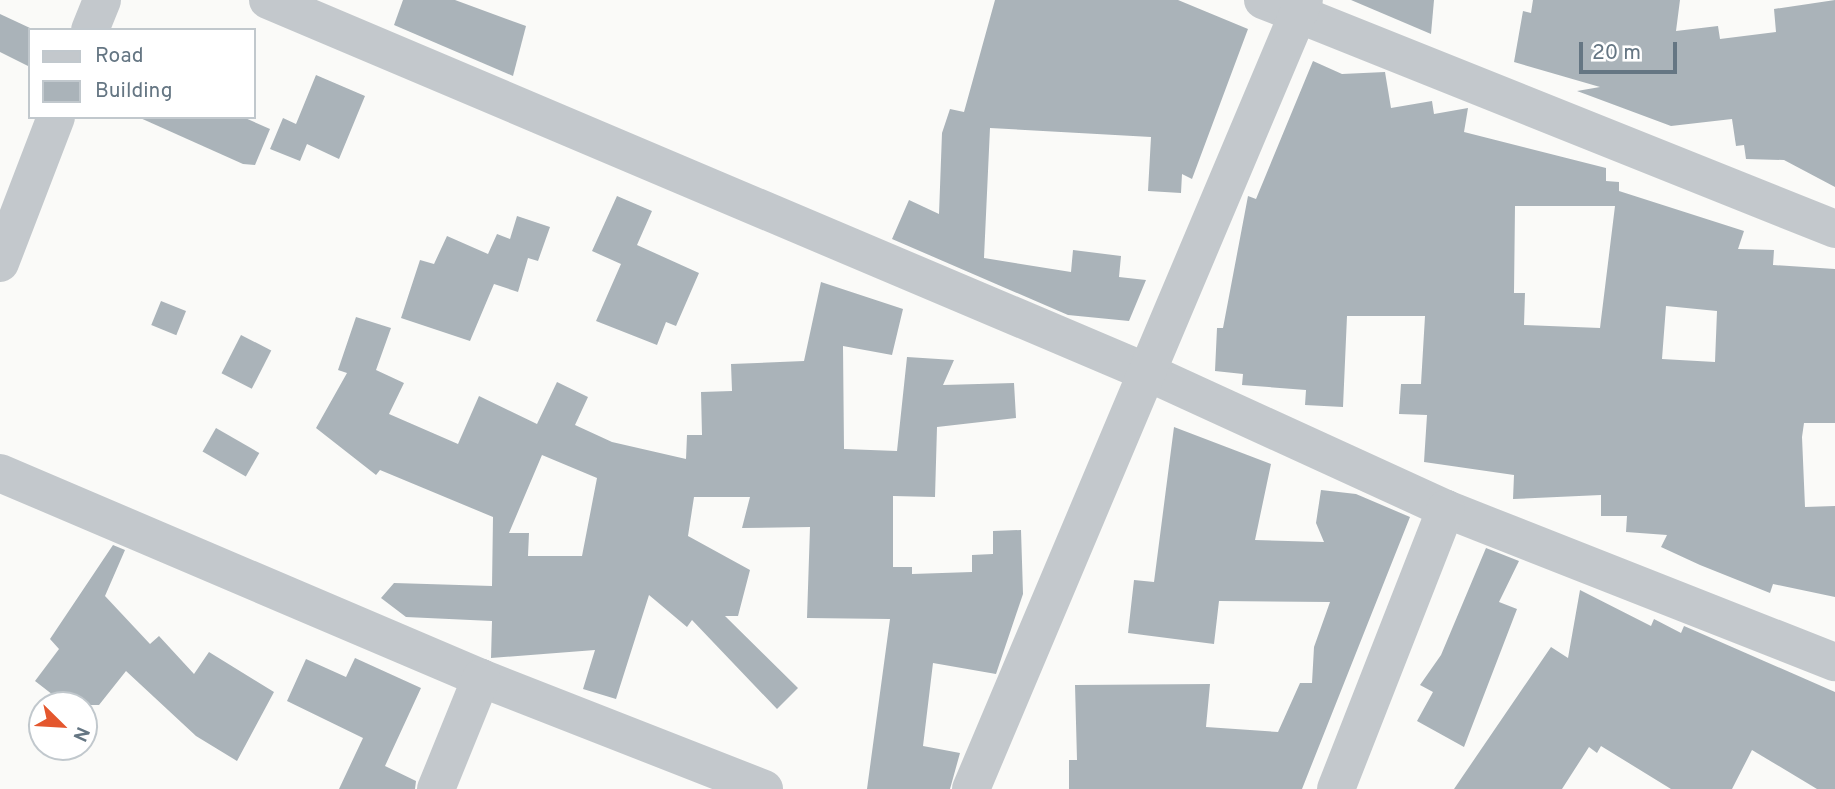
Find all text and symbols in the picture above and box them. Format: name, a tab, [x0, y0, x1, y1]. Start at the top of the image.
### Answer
legend	[28, 28, 256, 119]
scale bar	[1583, 28, 1681, 72]
text: 20 m	[1592, 40, 1641, 67]
text: Road	[95, 43, 144, 70]
text: Building	[95, 78, 173, 105]
north arrow	[28, 691, 98, 761]
text: N	[67, 723, 94, 745]

